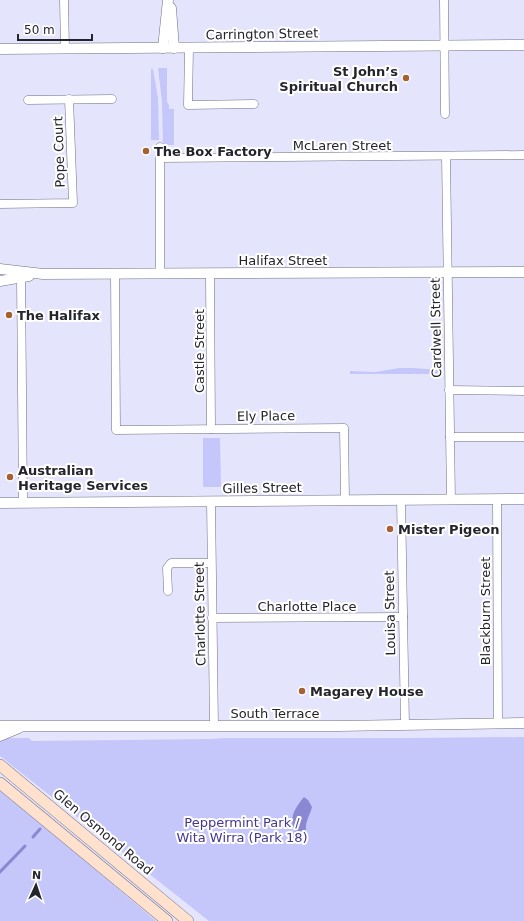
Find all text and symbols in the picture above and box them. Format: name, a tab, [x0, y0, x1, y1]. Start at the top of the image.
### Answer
scale bar	[18, 16, 92, 42]
text: 50 m	[24, 23, 55, 37]
street label: Carrington Street	[206, 26, 318, 42]
place label: St John’s Spiritual Church	[279, 64, 398, 94]
marker: St John’s Spiritual Church	[401, 73, 411, 83]
street label: Pope Court	[50, 116, 68, 188]
street label: McLaren Street	[293, 138, 391, 153]
place label: The Box Factory	[154, 144, 272, 159]
marker: The Box Factory	[141, 146, 151, 156]
street label: Halifax Street	[239, 253, 327, 268]
street label: Cardwell Street	[428, 278, 444, 378]
place label: The Halifax	[17, 308, 100, 323]
street label: Castle Street	[192, 309, 207, 393]
marker: The Halifax	[4, 310, 14, 320]
street label: Ely Place	[237, 408, 295, 424]
place label: Australian Heritage Services	[18, 463, 148, 493]
marker: Australian Heritage Services	[5, 472, 15, 482]
street label: Gilles Street	[222, 480, 302, 496]
place label: Mister Pigeon	[398, 522, 499, 537]
marker: Mister Pigeon	[385, 524, 395, 534]
street label: Blackburn Street	[478, 557, 493, 665]
street label: Charlotte Street	[192, 562, 208, 666]
street label: Louisa Street	[382, 570, 398, 656]
street label: Charlotte Place	[257, 599, 357, 614]
place label: Magarey House	[310, 684, 424, 699]
marker: Magarey House	[297, 686, 307, 696]
street label: South Terrace	[230, 706, 320, 721]
street label: Glen Osmond Road	[50, 786, 156, 878]
park label: Peppermint Park / Wita Wirra (Park 18)	[176, 815, 308, 845]
north arrow	[16, 865, 56, 905]
text: N	[32, 869, 41, 882]

